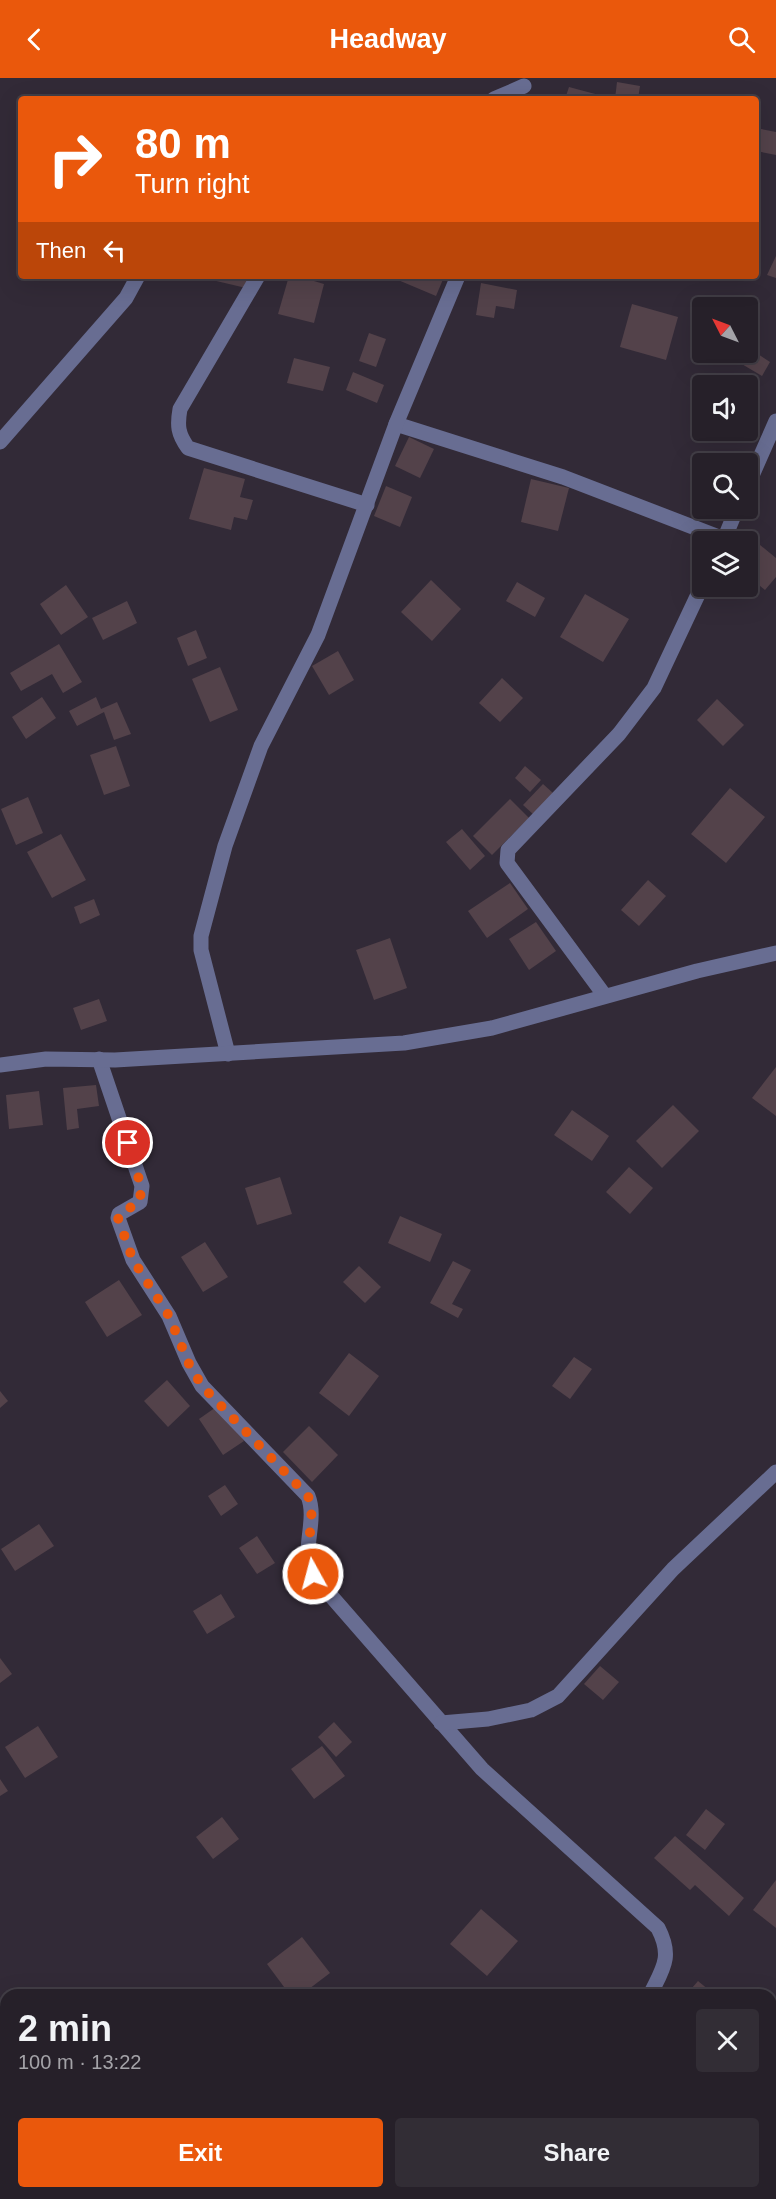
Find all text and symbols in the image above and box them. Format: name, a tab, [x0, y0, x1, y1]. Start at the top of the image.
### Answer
icon: back	[18, 23, 51, 56]
icon: search	[725, 23, 758, 56]
text: Headway	[329, 24, 447, 54]
icon: right	[36, 120, 114, 198]
text: 80 m	[135, 120, 231, 167]
text: Turn right	[135, 169, 250, 199]
icon: left	[98, 234, 131, 267]
text: Then	[36, 238, 86, 263]
north arrow	[692, 297, 758, 363]
map controls	[692, 297, 758, 597]
button: sound	[692, 375, 758, 441]
button: search	[692, 453, 758, 519]
button: layers	[692, 531, 758, 597]
pin	[102, 1117, 153, 1168]
icon: arrive	[111, 1126, 144, 1159]
position arrow	[281, 1542, 345, 1606]
text: 2 min	[18, 2008, 112, 2049]
button: close	[696, 2009, 759, 2072]
text: 100 m · 13:22	[18, 2051, 141, 2073]
button: Exit	[18, 2118, 383, 2187]
button: Share	[395, 2118, 759, 2187]

